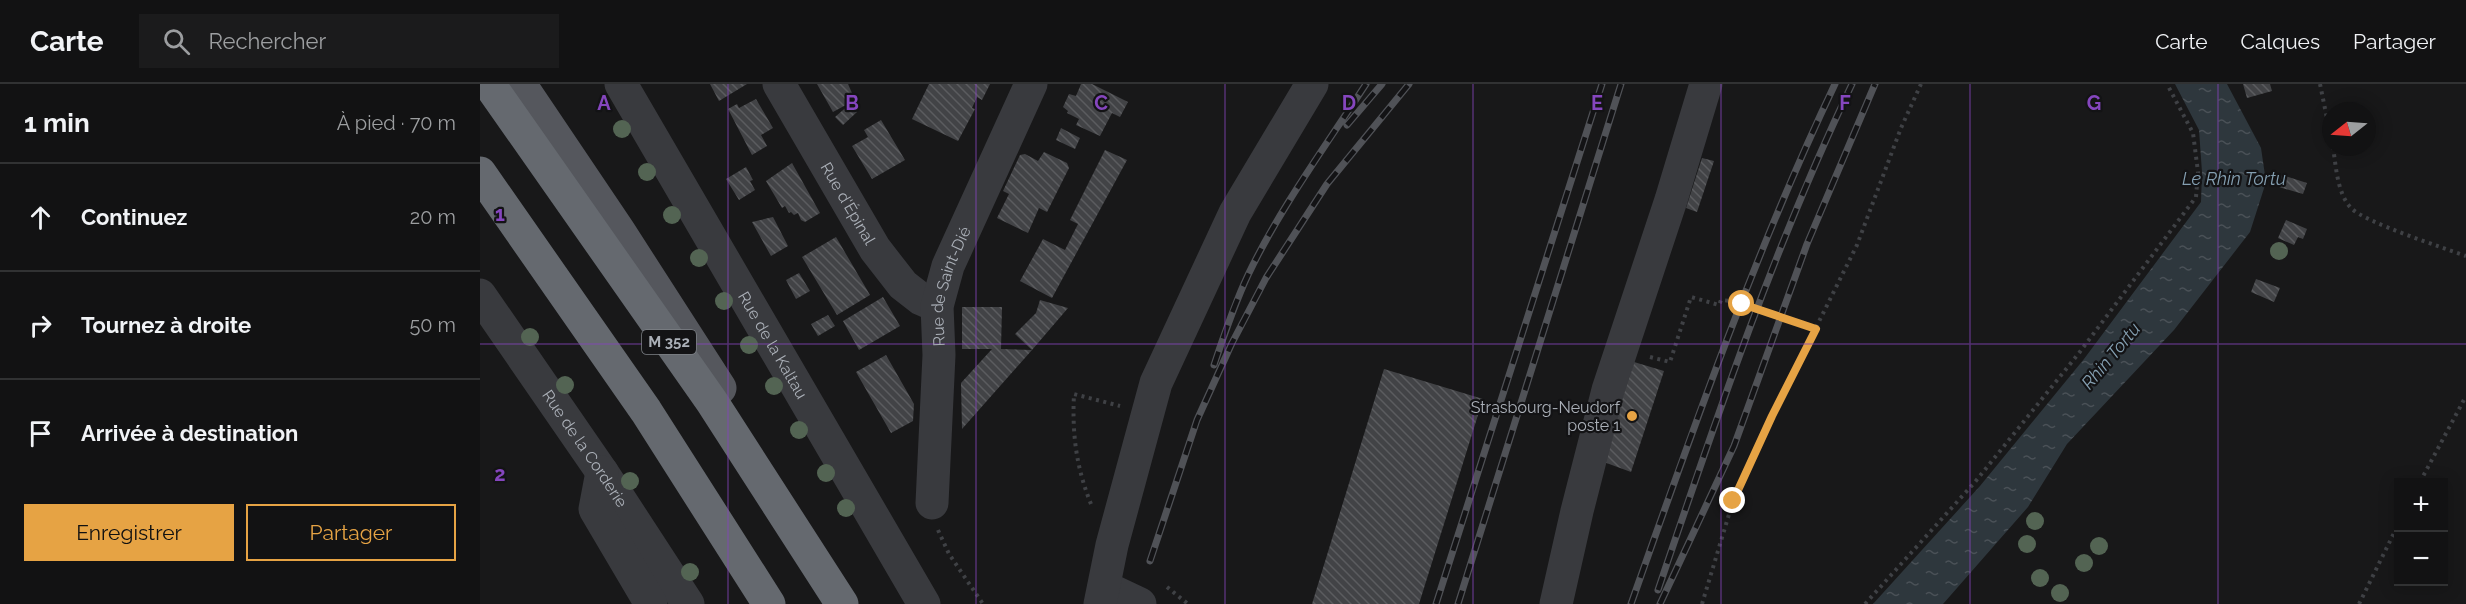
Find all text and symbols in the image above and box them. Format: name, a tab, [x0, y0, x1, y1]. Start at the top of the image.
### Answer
search box	[139, 14, 559, 68]
text: Carte	[30, 25, 103, 58]
icon: search	[160, 25, 193, 58]
text: Rechercher	[208, 28, 326, 54]
text: Carte	[2155, 29, 2208, 54]
text: Calques	[2241, 29, 2320, 54]
text: Partager	[2353, 29, 2436, 54]
text: A	[597, 91, 611, 115]
text: B	[845, 91, 859, 115]
text: C	[1094, 91, 1108, 115]
text: D	[1342, 91, 1356, 115]
text: E	[1591, 91, 1603, 115]
text: F	[1839, 91, 1851, 115]
text: G	[2087, 91, 2101, 115]
north arrow	[2322, 102, 2376, 156]
text: 1 min	[24, 108, 90, 138]
text: À pied · 70 m	[337, 111, 456, 135]
street label: Rue d'Épinal	[817, 159, 880, 249]
water label: Le Rhin Tortu	[2182, 168, 2286, 189]
icon: ahead	[24, 201, 57, 234]
text: 1	[495, 202, 505, 226]
text: Continuez	[81, 204, 187, 230]
text: 20 m	[410, 205, 456, 229]
street label: Rue de Saint-Dié	[928, 224, 975, 347]
street label: Rue de la Kaltau	[734, 288, 811, 402]
route start	[1728, 290, 1754, 316]
icon: right	[24, 309, 57, 342]
text: Tournez à droite	[81, 312, 251, 338]
text: 50 m	[409, 313, 456, 337]
water label: Rhin Tortu	[2077, 318, 2144, 393]
road number: M 352	[642, 330, 696, 354]
street label: Rue de la Corderie	[538, 386, 631, 511]
place label: Strasbourg-Neudorf poste 1	[1471, 398, 1621, 435]
marker: Strasbourg-Neudorf poste 1	[1625, 409, 1639, 423]
icon: arrive	[24, 417, 57, 450]
text: Arrivée à destination	[81, 420, 298, 446]
text: 2	[494, 462, 506, 486]
map controls	[2394, 478, 2448, 586]
button: +	[2394, 478, 2448, 532]
route end	[1719, 487, 1745, 513]
button: Enregistrer	[24, 504, 234, 561]
button: Partager	[246, 504, 456, 561]
button: −	[2394, 532, 2448, 586]

